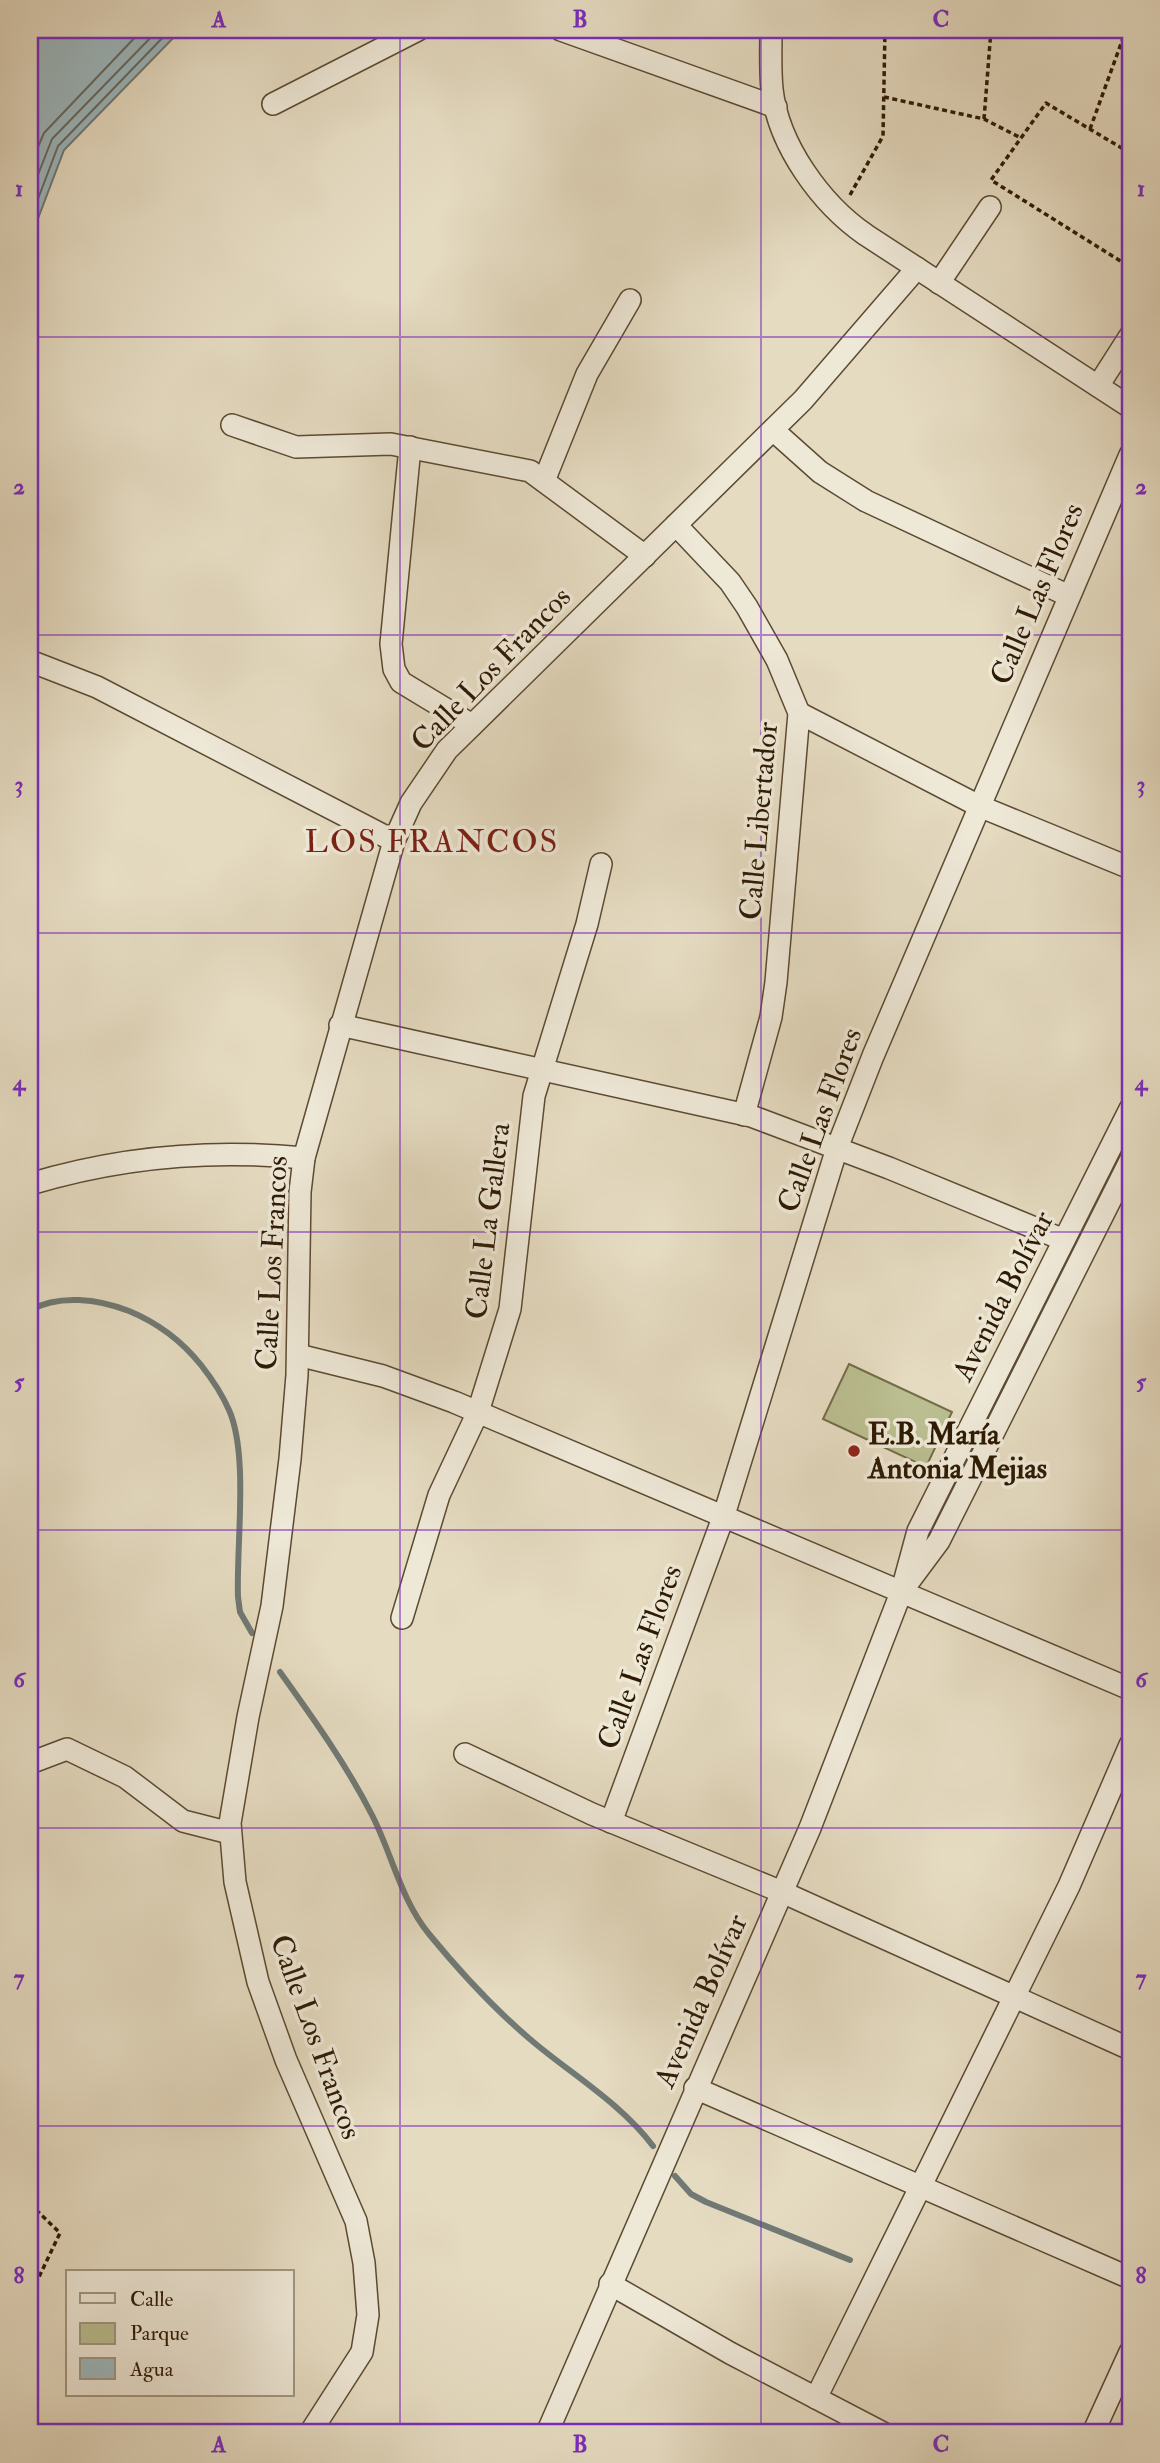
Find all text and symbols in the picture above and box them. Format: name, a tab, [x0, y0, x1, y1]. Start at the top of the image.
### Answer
text: A	[211, 5, 227, 34]
text: B	[572, 5, 588, 34]
text: C	[933, 5, 949, 34]
text: 1	[15, 174, 23, 203]
text: 1	[1137, 174, 1145, 203]
text: 2	[13, 472, 25, 501]
text: 2	[1135, 472, 1147, 501]
street label: Calle Las Flores	[982, 498, 1092, 690]
street label: Calle Los Francos	[403, 579, 579, 759]
street label: Calle Libertador	[732, 720, 786, 922]
text: 3	[15, 770, 23, 799]
text: 3	[1137, 770, 1145, 799]
district label: LOS FRANCOS	[305, 822, 559, 862]
street label: Calle Las Flores	[769, 1023, 871, 1217]
text: 4	[12, 1068, 27, 1097]
text: 4	[1134, 1068, 1149, 1097]
street label: Calle La Gallera	[458, 1120, 518, 1321]
street label: Calle Los Francos	[248, 1155, 296, 1371]
street label: Avenida Bolívar	[944, 1205, 1062, 1388]
text: 5	[14, 1367, 25, 1396]
text: 5	[1136, 1367, 1147, 1396]
place label: E.B. María Antonia Mejias	[866, 1416, 1047, 1487]
marker: E.B. María Antonia Mejias	[846, 1443, 862, 1459]
street label: Calle Las Flores	[589, 1560, 691, 1754]
text: 6	[13, 1665, 27, 1694]
text: 6	[1135, 1665, 1149, 1694]
street label: Avenida Bolívar	[646, 1908, 756, 2094]
street label: Calle Los Francos	[262, 1930, 370, 2144]
text: 7	[14, 1963, 25, 1992]
text: 7	[1136, 1963, 1147, 1992]
text: 8	[14, 2261, 25, 2290]
text: 8	[1136, 2261, 1147, 2290]
legend	[66, 2270, 294, 2396]
text: Calle	[130, 2286, 174, 2313]
text: Parque	[130, 2320, 189, 2347]
text: Agua	[129, 2356, 174, 2383]
text: A	[211, 2430, 227, 2459]
text: B	[572, 2430, 588, 2459]
text: C	[933, 2430, 949, 2459]

